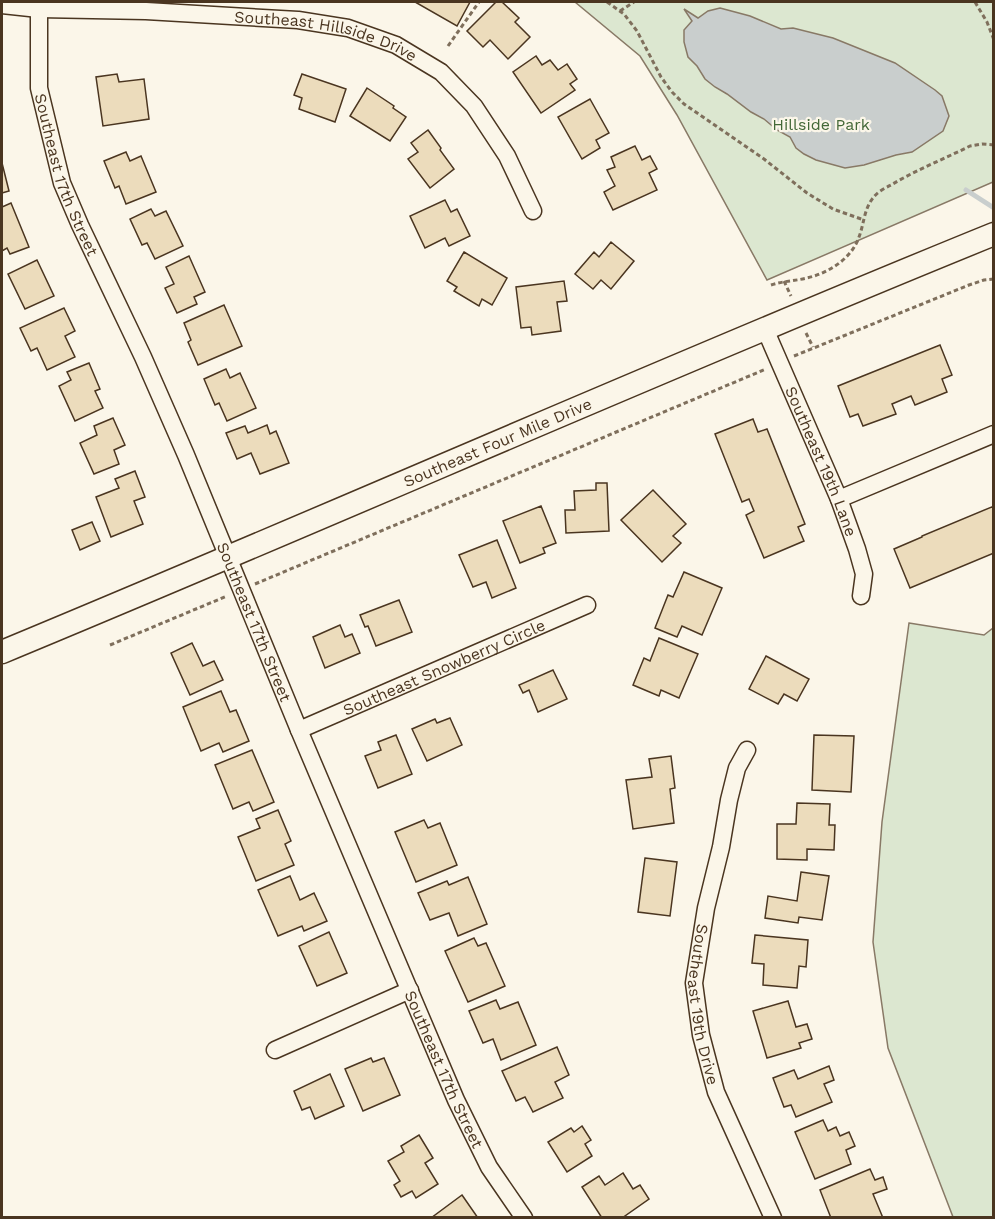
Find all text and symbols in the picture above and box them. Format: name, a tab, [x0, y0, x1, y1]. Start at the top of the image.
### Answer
street label: Southeast Hillside Drive	[234, 7, 421, 65]
street label: Southeast 17th Street	[31, 91, 103, 259]
park label: Hillside Park	[772, 115, 870, 134]
street label: Southeast 19th Lane	[782, 383, 861, 539]
street label: Southeast Four Mile Drive	[400, 394, 594, 491]
street label: Southeast 17th Street	[213, 539, 296, 704]
street label: Southeast Snowberry Circle	[340, 615, 548, 719]
street label: Southeast 19th Drive	[684, 923, 723, 1087]
street label: Southeast 17th Street	[401, 987, 488, 1151]

